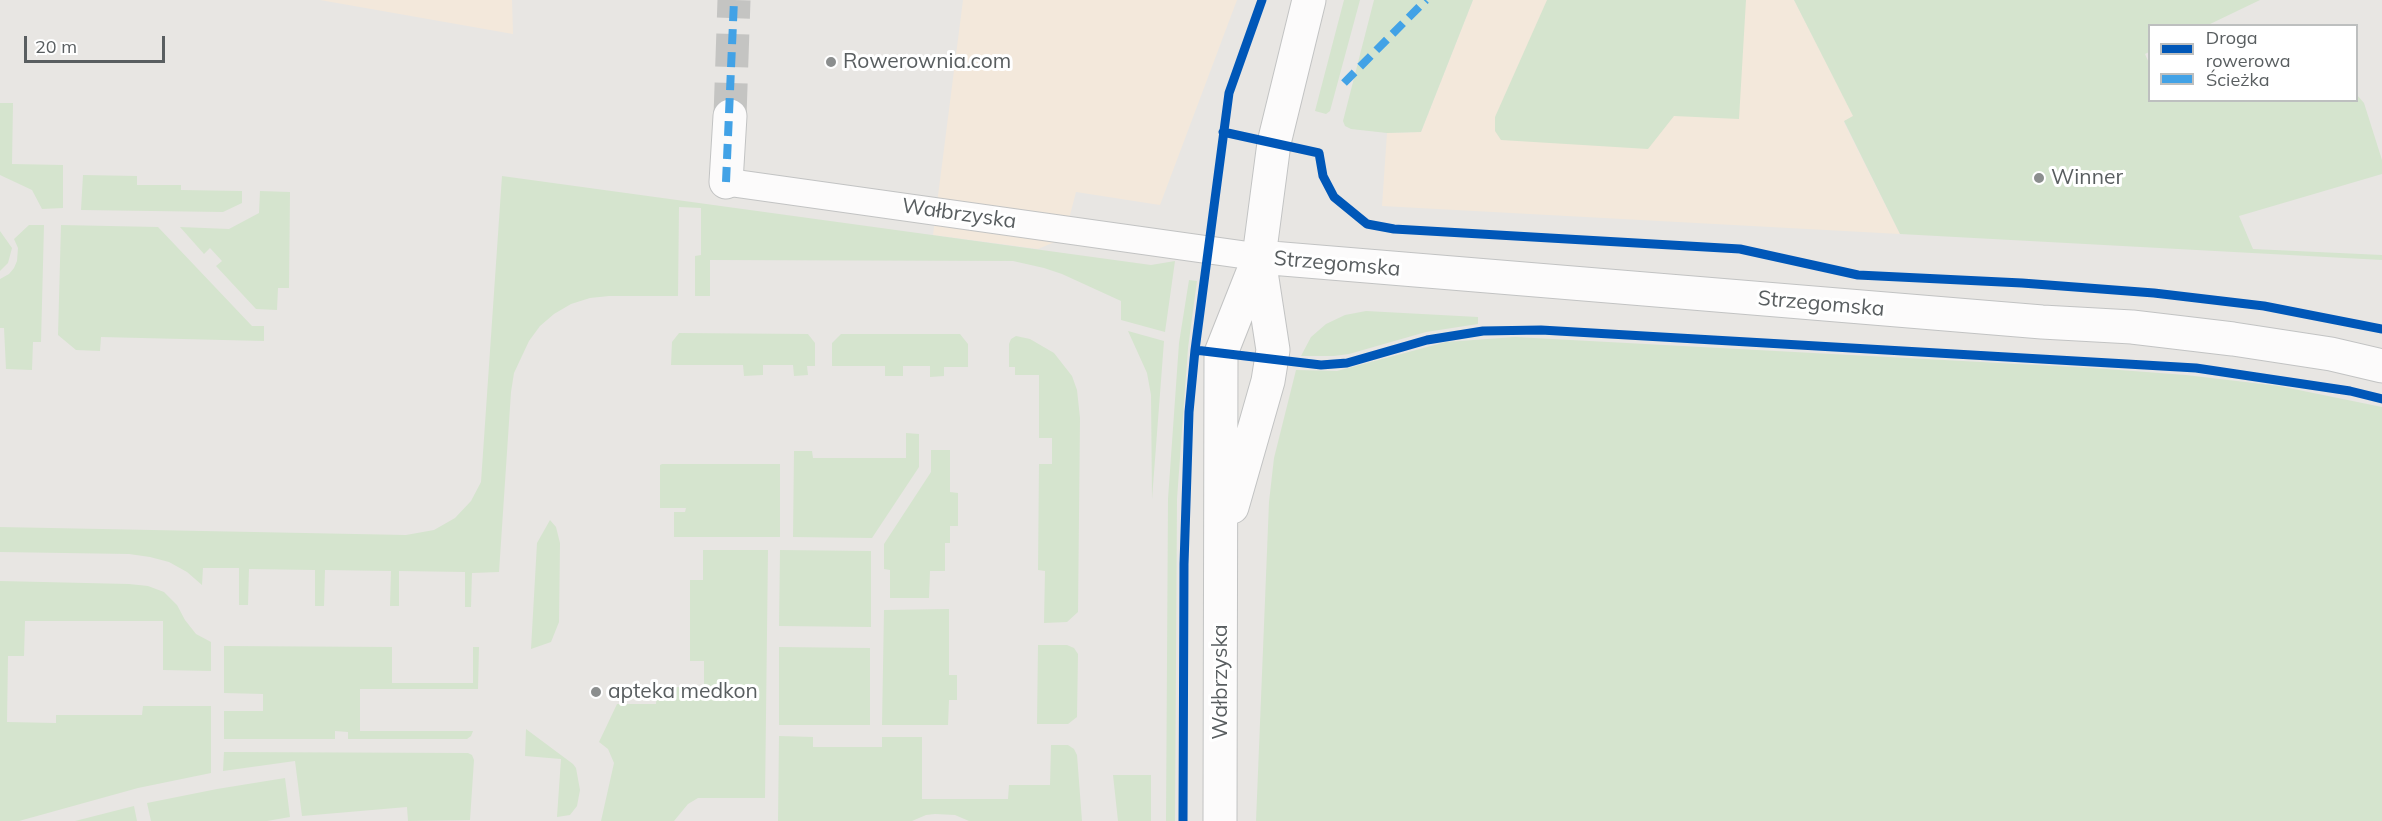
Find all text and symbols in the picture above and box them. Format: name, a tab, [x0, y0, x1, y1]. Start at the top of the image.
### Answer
scale bar	[27, 24, 168, 62]
legend	[2148, 24, 2358, 102]
text: Droga rowerowa	[2206, 26, 2291, 72]
text: 20 m	[35, 35, 77, 58]
place label: Rowerownia.com	[843, 49, 1011, 75]
marker: Rowerownia.com	[824, 55, 838, 69]
text: Ścieżka	[2206, 68, 2269, 91]
place label: Winner	[2051, 165, 2123, 191]
marker: Winner	[2032, 171, 2046, 185]
street label: Wałbrzyska	[900, 193, 1018, 235]
street label: Strzegomska	[1273, 246, 1401, 282]
street label: Strzegomska	[1757, 286, 1885, 322]
street label: Wałbrzyska	[1208, 624, 1234, 740]
place label: apteka medkon	[608, 679, 758, 705]
marker: apteka medkon	[589, 685, 603, 699]

